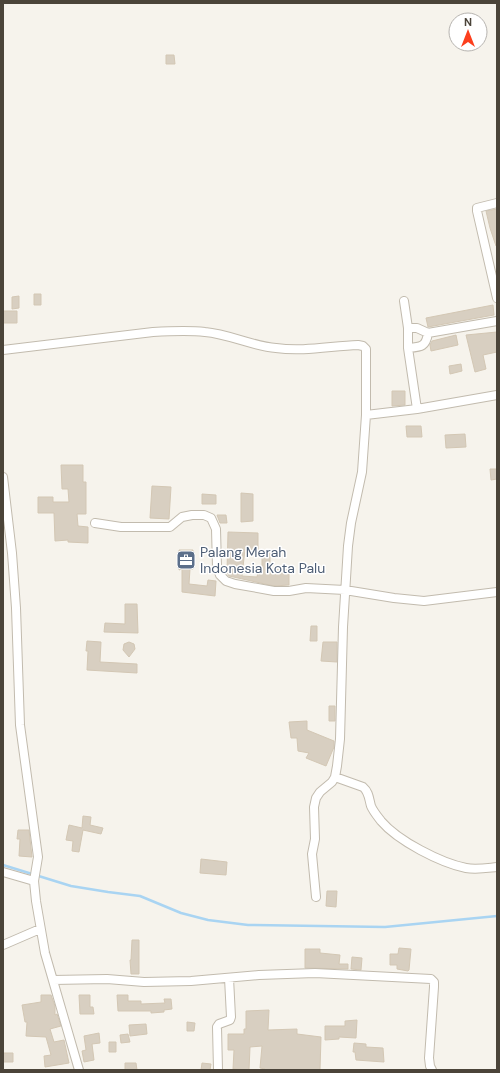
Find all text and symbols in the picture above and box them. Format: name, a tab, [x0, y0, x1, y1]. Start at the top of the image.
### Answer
north arrow	[448, 12, 488, 52]
text: N	[464, 15, 472, 29]
place label: Palang Merah Indonesia Kota Palu	[200, 543, 325, 577]
office icon: Palang Merah Indonesia Kota Palu	[175, 549, 197, 571]

